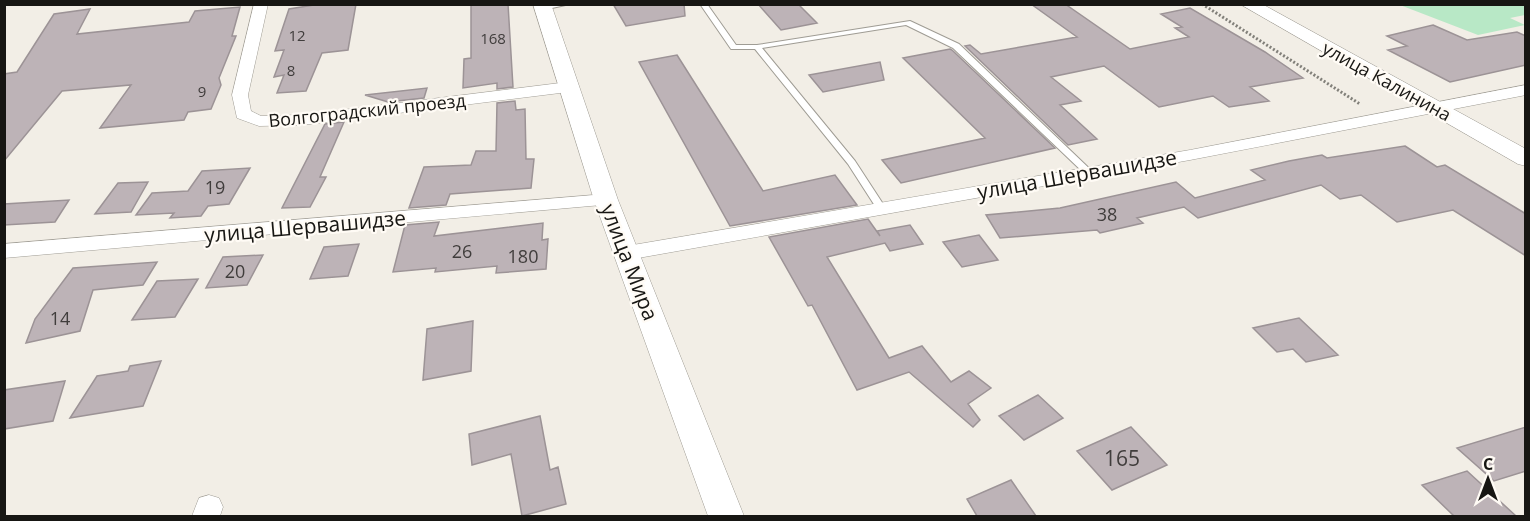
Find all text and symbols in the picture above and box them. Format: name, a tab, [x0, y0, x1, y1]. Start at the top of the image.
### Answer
house number: 12	[288, 25, 306, 45]
house number: 168	[480, 28, 506, 48]
street label: улица Калинина	[1318, 36, 1456, 126]
house number: 8	[287, 60, 295, 80]
house number: 9	[198, 81, 206, 101]
street label: Волгоградский проезд	[267, 88, 467, 132]
street label: улица Шервашидзе	[975, 143, 1179, 205]
house number: 19	[205, 175, 225, 199]
street label: улица Мира	[595, 200, 665, 324]
house number: 38	[1097, 202, 1117, 226]
street label: улица Шервашидзе	[203, 203, 407, 249]
house number: 26	[452, 239, 472, 263]
house number: 180	[508, 244, 538, 268]
house number: 20	[225, 259, 245, 283]
house number: 14	[50, 306, 70, 330]
house number: 165	[1104, 444, 1140, 472]
north arrow	[1458, 449, 1518, 509]
text: С	[1483, 453, 1493, 475]

